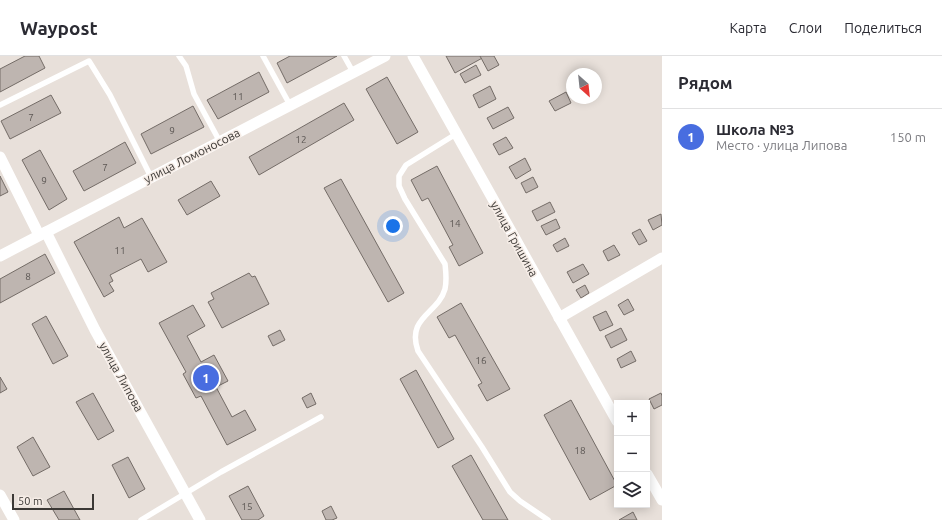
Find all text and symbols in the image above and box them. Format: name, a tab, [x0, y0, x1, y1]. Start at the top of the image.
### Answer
text: Waypost	[20, 17, 98, 39]
text: Карта	[729, 20, 767, 36]
text: Слои	[789, 20, 822, 36]
text: Поделиться	[844, 20, 922, 36]
north arrow	[566, 68, 602, 104]
text: Рядом	[678, 73, 733, 92]
house number: 11	[232, 91, 244, 102]
house number: 7	[28, 112, 34, 123]
text: Школа №3	[716, 121, 794, 138]
house number: 9	[169, 125, 175, 136]
street label: улица Ломоносова	[142, 126, 242, 185]
text: 1	[687, 130, 695, 144]
text: 150 m	[890, 130, 926, 144]
house number: 12	[295, 134, 307, 145]
text: Место · улица Липова	[716, 138, 847, 152]
house number: 7	[102, 162, 108, 173]
house number: 9	[41, 175, 47, 186]
street label: улица Гришина	[488, 199, 541, 279]
your location	[383, 216, 403, 236]
house number: 14	[449, 218, 461, 229]
house number: 11	[114, 245, 126, 256]
house number: 8	[25, 271, 31, 282]
street label: улица Липова	[97, 340, 146, 414]
house number: 16	[475, 355, 487, 366]
pin: 1	[193, 363, 219, 393]
map controls	[614, 400, 650, 508]
button: +	[614, 400, 650, 436]
button: −	[614, 436, 650, 472]
house number: 18	[574, 445, 586, 456]
button: layers	[614, 472, 650, 508]
scale bar	[12, 492, 94, 511]
text: 50 m	[18, 495, 42, 507]
house number: 15	[241, 501, 253, 512]

